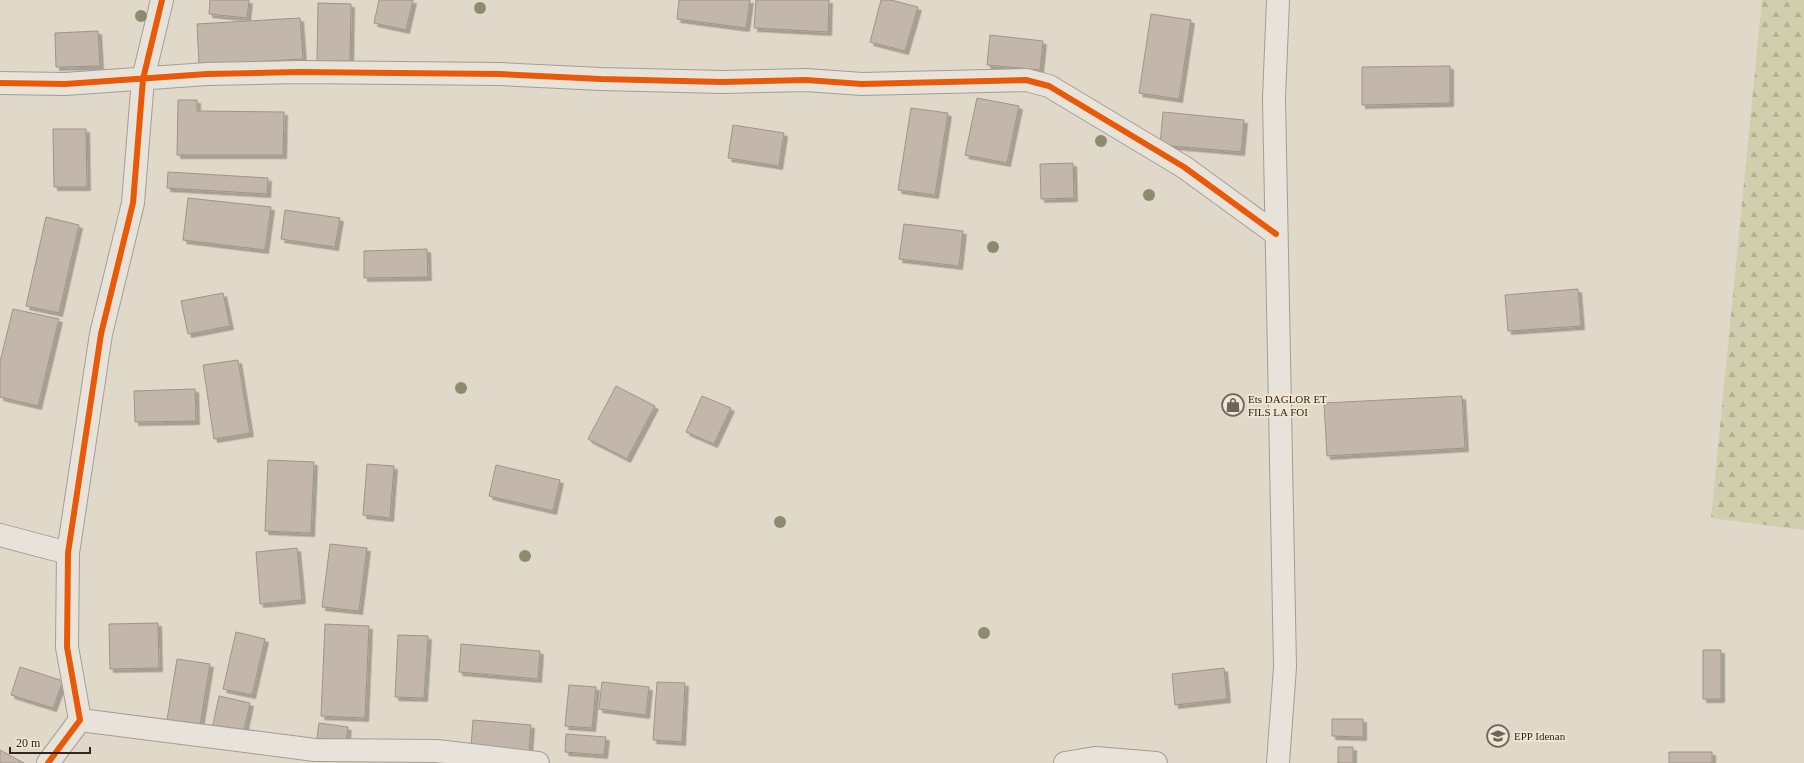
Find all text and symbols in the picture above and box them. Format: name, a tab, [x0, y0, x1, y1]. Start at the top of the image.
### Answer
shop icon: Ets DAGLOR ET FILS LA FOI	[1220, 392, 1246, 418]
place label: Ets DAGLOR ET FILS LA FOI	[1248, 393, 1327, 418]
school or university icon: EPP Idenan	[1485, 723, 1511, 749]
scale bar	[10, 729, 90, 755]
place label: EPP Idenan	[1514, 730, 1566, 742]
text: 20 m	[16, 736, 41, 750]

